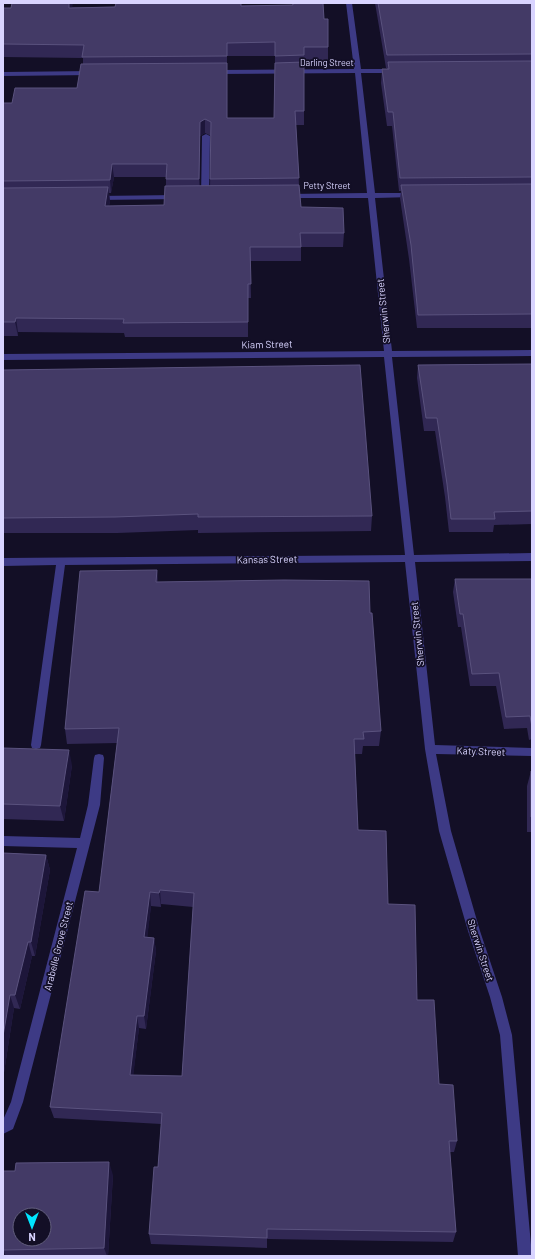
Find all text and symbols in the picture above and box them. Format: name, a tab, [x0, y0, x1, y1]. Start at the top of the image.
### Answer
street label: Darling Street	[300, 57, 354, 68]
street label: Petty Street	[304, 180, 350, 191]
street label: Sherwin Street	[374, 278, 392, 344]
street label: Kiam Street	[241, 338, 293, 350]
street label: Kansas Street	[237, 552, 298, 566]
street label: Sherwin Street	[408, 601, 426, 667]
street label: Katy Street	[456, 744, 506, 758]
street label: Arabelle Grove Street	[41, 900, 75, 992]
street label: Sherwin Street	[465, 917, 497, 983]
north arrow	[12, 1207, 52, 1247]
text: N	[28, 1231, 36, 1244]

